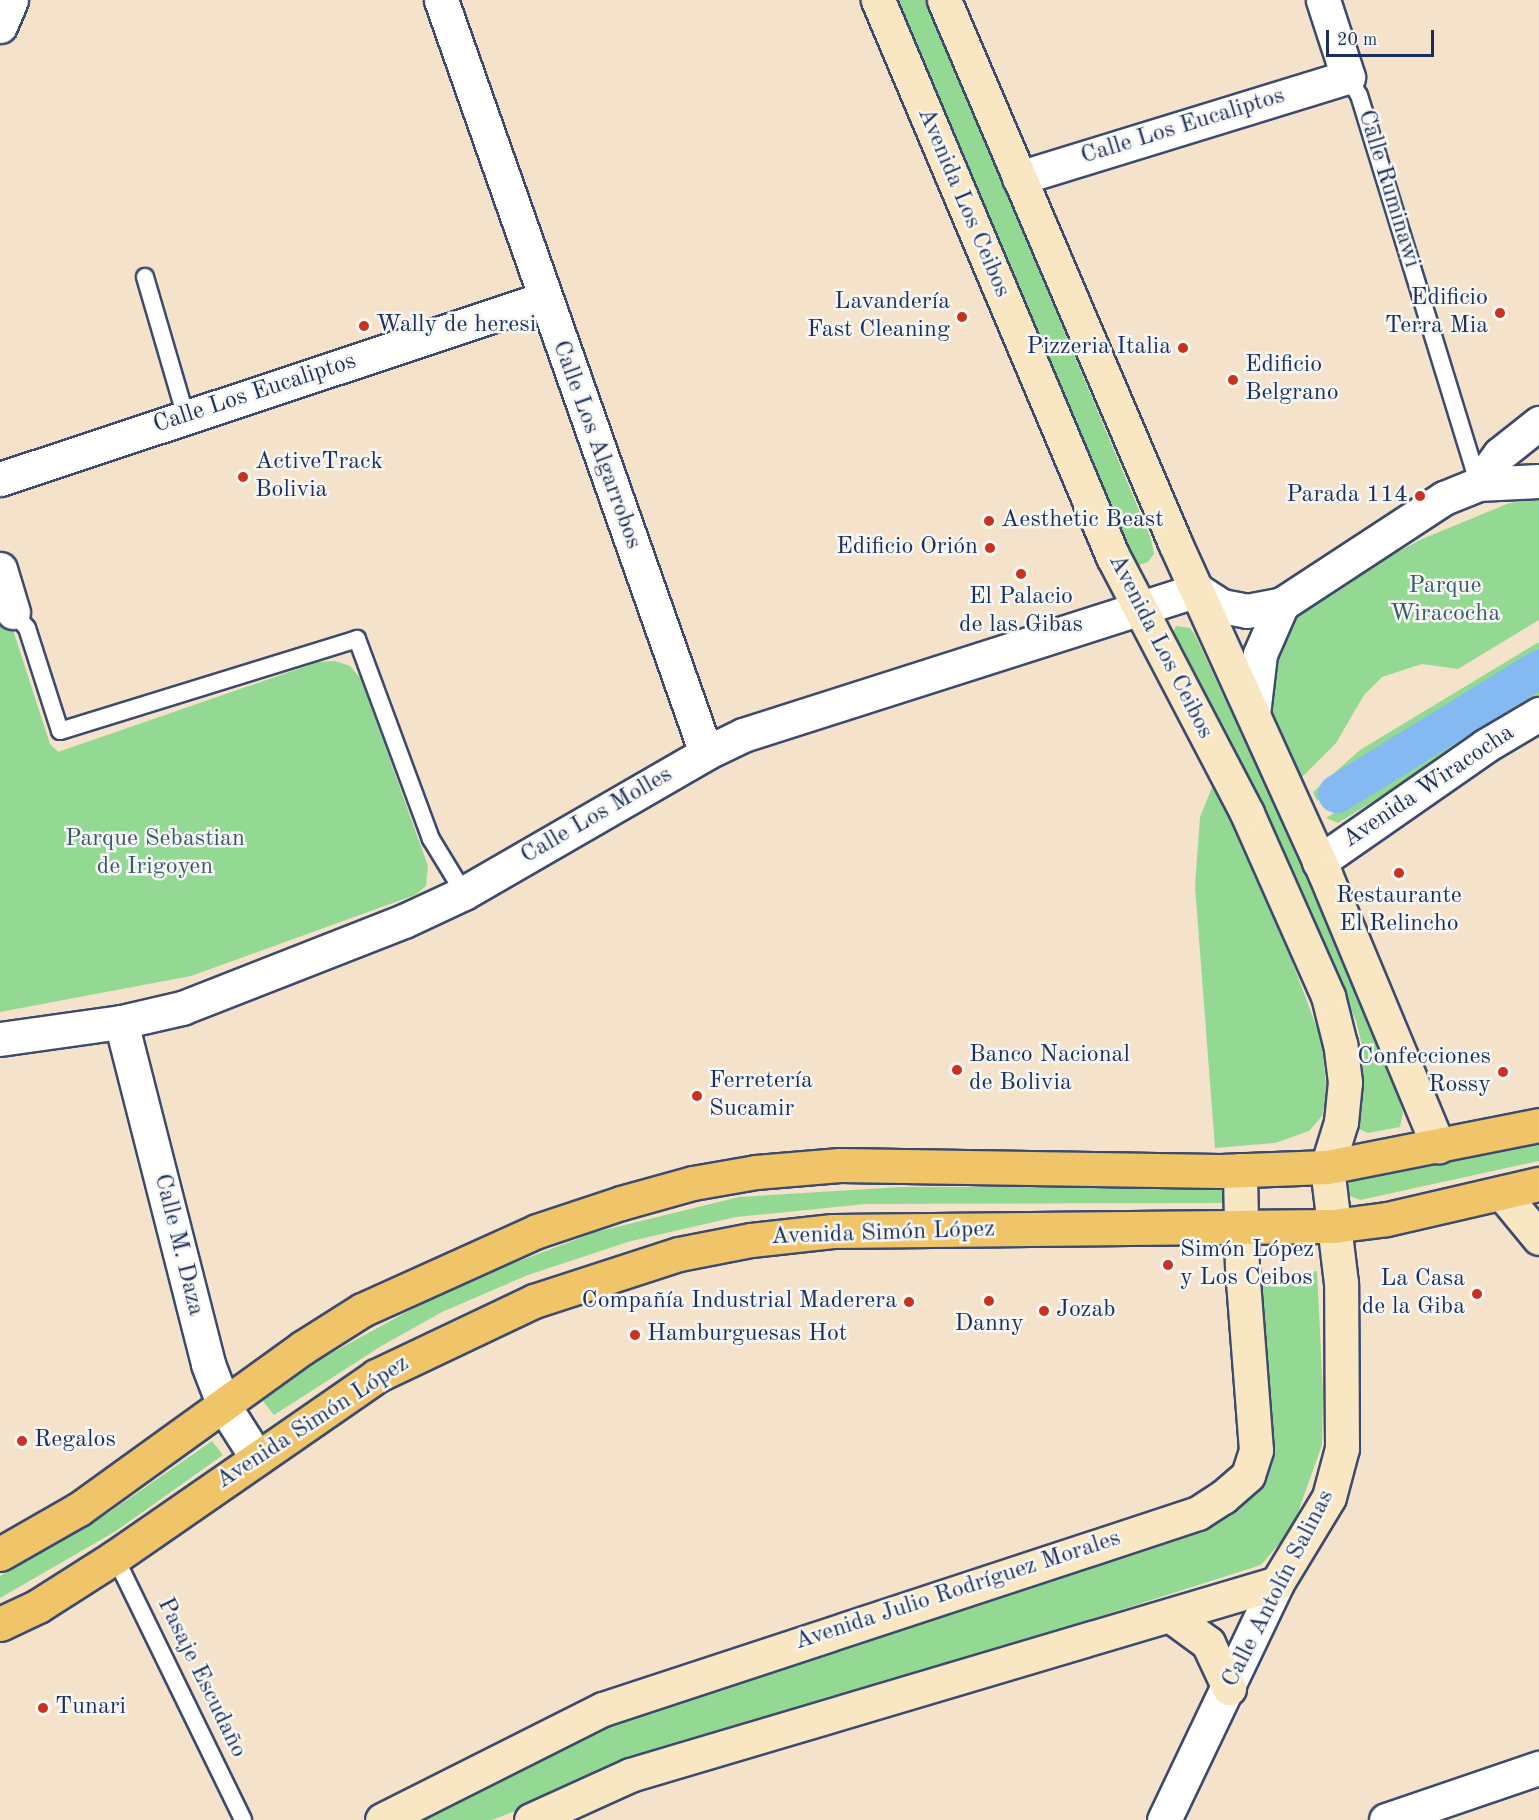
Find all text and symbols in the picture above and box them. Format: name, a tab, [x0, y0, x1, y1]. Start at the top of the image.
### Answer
scale bar	[1329, 18, 1437, 56]
text: 20 m	[1337, 31, 1377, 49]
street label: Calle Los Eucaliptos	[1078, 82, 1288, 172]
street label: Avenida Los Ceibos	[910, 104, 1016, 302]
street label: Calle Ruminawi	[1350, 107, 1426, 271]
place label: Edificio Terra Mia	[1385, 285, 1488, 341]
place label: Lavandería Fast Cleaning	[807, 289, 950, 345]
marker: Edificio Terra Mia	[1493, 306, 1507, 320]
marker: Lavandería Fast Cleaning	[955, 310, 969, 324]
place label: Wally de heresi	[376, 312, 536, 340]
marker: Wally de heresi	[357, 319, 371, 333]
place label: Pizzeria Italia	[1027, 334, 1171, 362]
street label: Calle Los Algarrobos	[545, 337, 647, 553]
marker: Pizzeria Italia	[1176, 341, 1190, 355]
street label: Calle Los Eucaliptos	[150, 348, 360, 440]
place label: Edificio Belgrano	[1245, 352, 1339, 408]
marker: Edificio Belgrano	[1226, 373, 1240, 387]
place label: ActiveTrack Bolivia	[255, 449, 383, 505]
marker: ActiveTrack Bolivia	[236, 470, 250, 484]
place label: Parada 114	[1286, 482, 1408, 510]
marker: Parada 114	[1413, 489, 1427, 503]
place label: Aesthetic Beast	[1001, 507, 1164, 535]
marker: Aesthetic Beast	[982, 514, 996, 528]
place label: Edificio Orión	[836, 534, 978, 562]
marker: Edificio Orión	[983, 541, 997, 555]
street label: Avenida Los Ceibos	[1101, 550, 1219, 744]
marker: El Palacio de las Gibas	[1014, 567, 1028, 581]
park label: Parque Wiracocha	[1390, 573, 1500, 629]
place label: El Palacio de las Gibas	[959, 584, 1083, 640]
street label: Avenida Wiracocha	[1338, 719, 1520, 855]
street label: Calle Los Molles	[516, 761, 678, 871]
park label: Parque Sebastian de Irigoyen	[65, 826, 245, 882]
marker: Restaurante El Relincho	[1392, 866, 1406, 880]
place label: Restaurante El Relincho	[1336, 883, 1462, 939]
place label: Banco Nacional de Bolivia	[969, 1042, 1130, 1098]
place label: Confecciones Rossy	[1357, 1044, 1491, 1100]
marker: Banco Nacional de Bolivia	[950, 1063, 964, 1077]
marker: Confecciones Rossy	[1496, 1065, 1510, 1079]
place label: Ferretería Sucamir	[709, 1068, 813, 1124]
marker: Ferretería Sucamir	[690, 1089, 704, 1103]
street label: Calle M. Daza	[146, 1171, 210, 1319]
street label: Avenida Simón López	[771, 1216, 995, 1252]
place label: Simón López y Los Ceibos	[1180, 1237, 1314, 1293]
marker: Simón López y Los Ceibos	[1161, 1258, 1175, 1272]
place label: La Casa de la Giba	[1362, 1266, 1465, 1322]
marker: La Casa de la Giba	[1470, 1287, 1484, 1301]
place label: Compañía Industrial Maderera	[582, 1288, 897, 1316]
marker: Danny	[982, 1294, 996, 1308]
marker: Compañía Industrial Maderera	[902, 1295, 916, 1309]
place label: Jozab	[1056, 1297, 1116, 1325]
marker: Jozab	[1037, 1304, 1051, 1318]
place label: Danny	[954, 1311, 1024, 1339]
place label: Hamburguesas Hot	[647, 1321, 847, 1349]
marker: Hamburguesas Hot	[628, 1328, 642, 1342]
street label: Avenida Simón López	[211, 1350, 415, 1496]
place label: Regalos	[34, 1427, 116, 1455]
marker: Regalos	[15, 1434, 29, 1448]
street label: Calle Antolín Salinas	[1217, 1485, 1341, 1693]
street label: Avenida Julio Rodríguez Morales	[791, 1525, 1125, 1657]
street label: Pasaje Escudaño	[150, 1593, 252, 1763]
place label: Tunari	[55, 1694, 126, 1722]
marker: Tunari	[36, 1701, 50, 1715]

